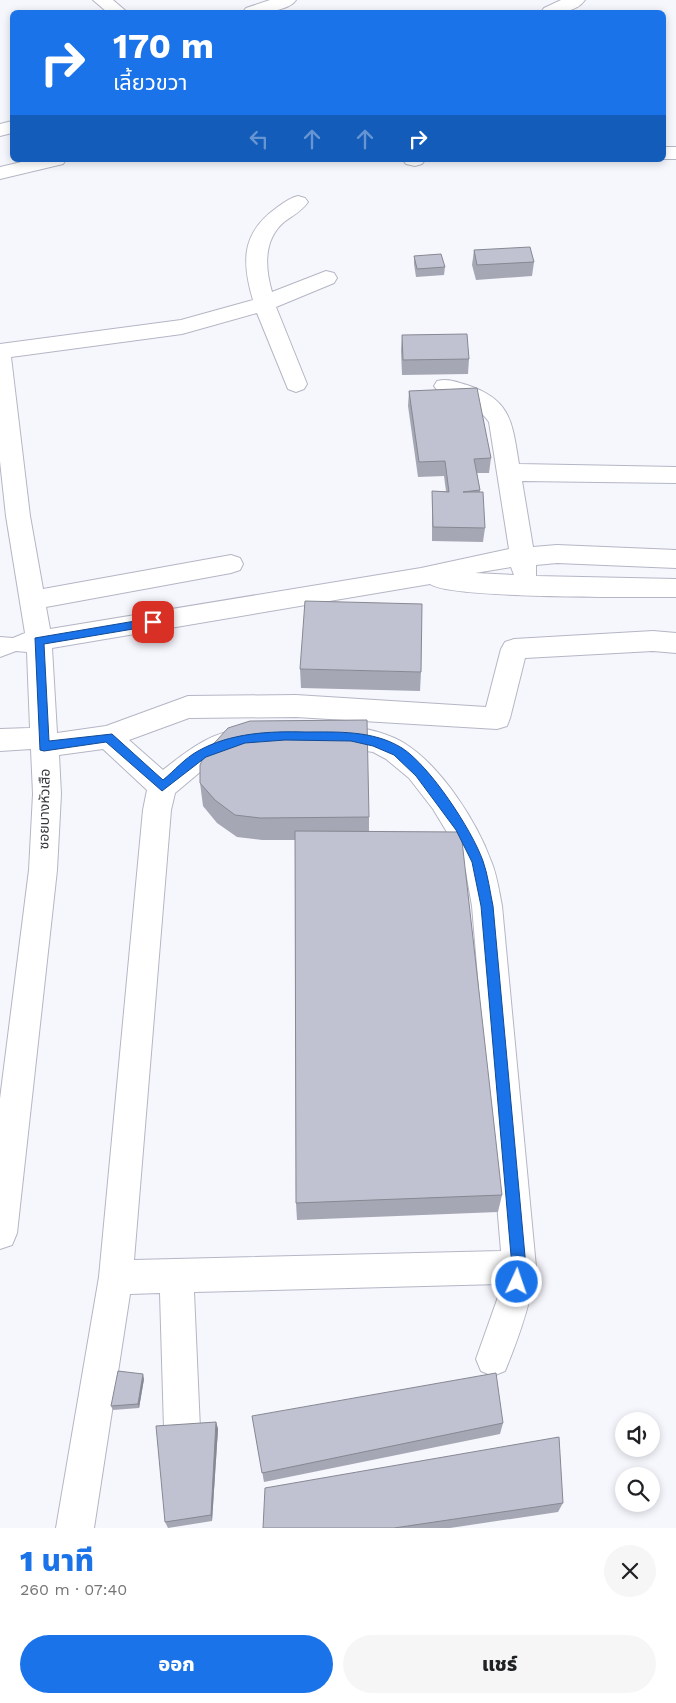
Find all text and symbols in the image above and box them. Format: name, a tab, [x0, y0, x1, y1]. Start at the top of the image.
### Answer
text: 170 m	[113, 25, 214, 67]
icon: right	[30, 30, 95, 95]
text: เลี้ยวขวา	[113, 70, 188, 95]
icon: left	[245, 125, 273, 153]
icon: ahead	[298, 125, 326, 153]
icon: ahead	[351, 125, 379, 153]
icon: right	[404, 125, 432, 153]
pin	[132, 601, 174, 643]
icon: arrive	[139, 608, 167, 636]
street label: ซอยบางหัวเสือ	[35, 768, 53, 850]
position arrow	[490, 1255, 542, 1307]
map controls	[615, 1412, 660, 1512]
button: sound	[615, 1412, 660, 1457]
button: search	[615, 1467, 660, 1512]
text: 1 นาที	[20, 1543, 94, 1578]
button: close	[604, 1545, 656, 1597]
text: 260 m · 07:40	[20, 1580, 127, 1599]
button: ออก	[20, 1635, 333, 1693]
button: แชร์	[343, 1635, 656, 1693]

